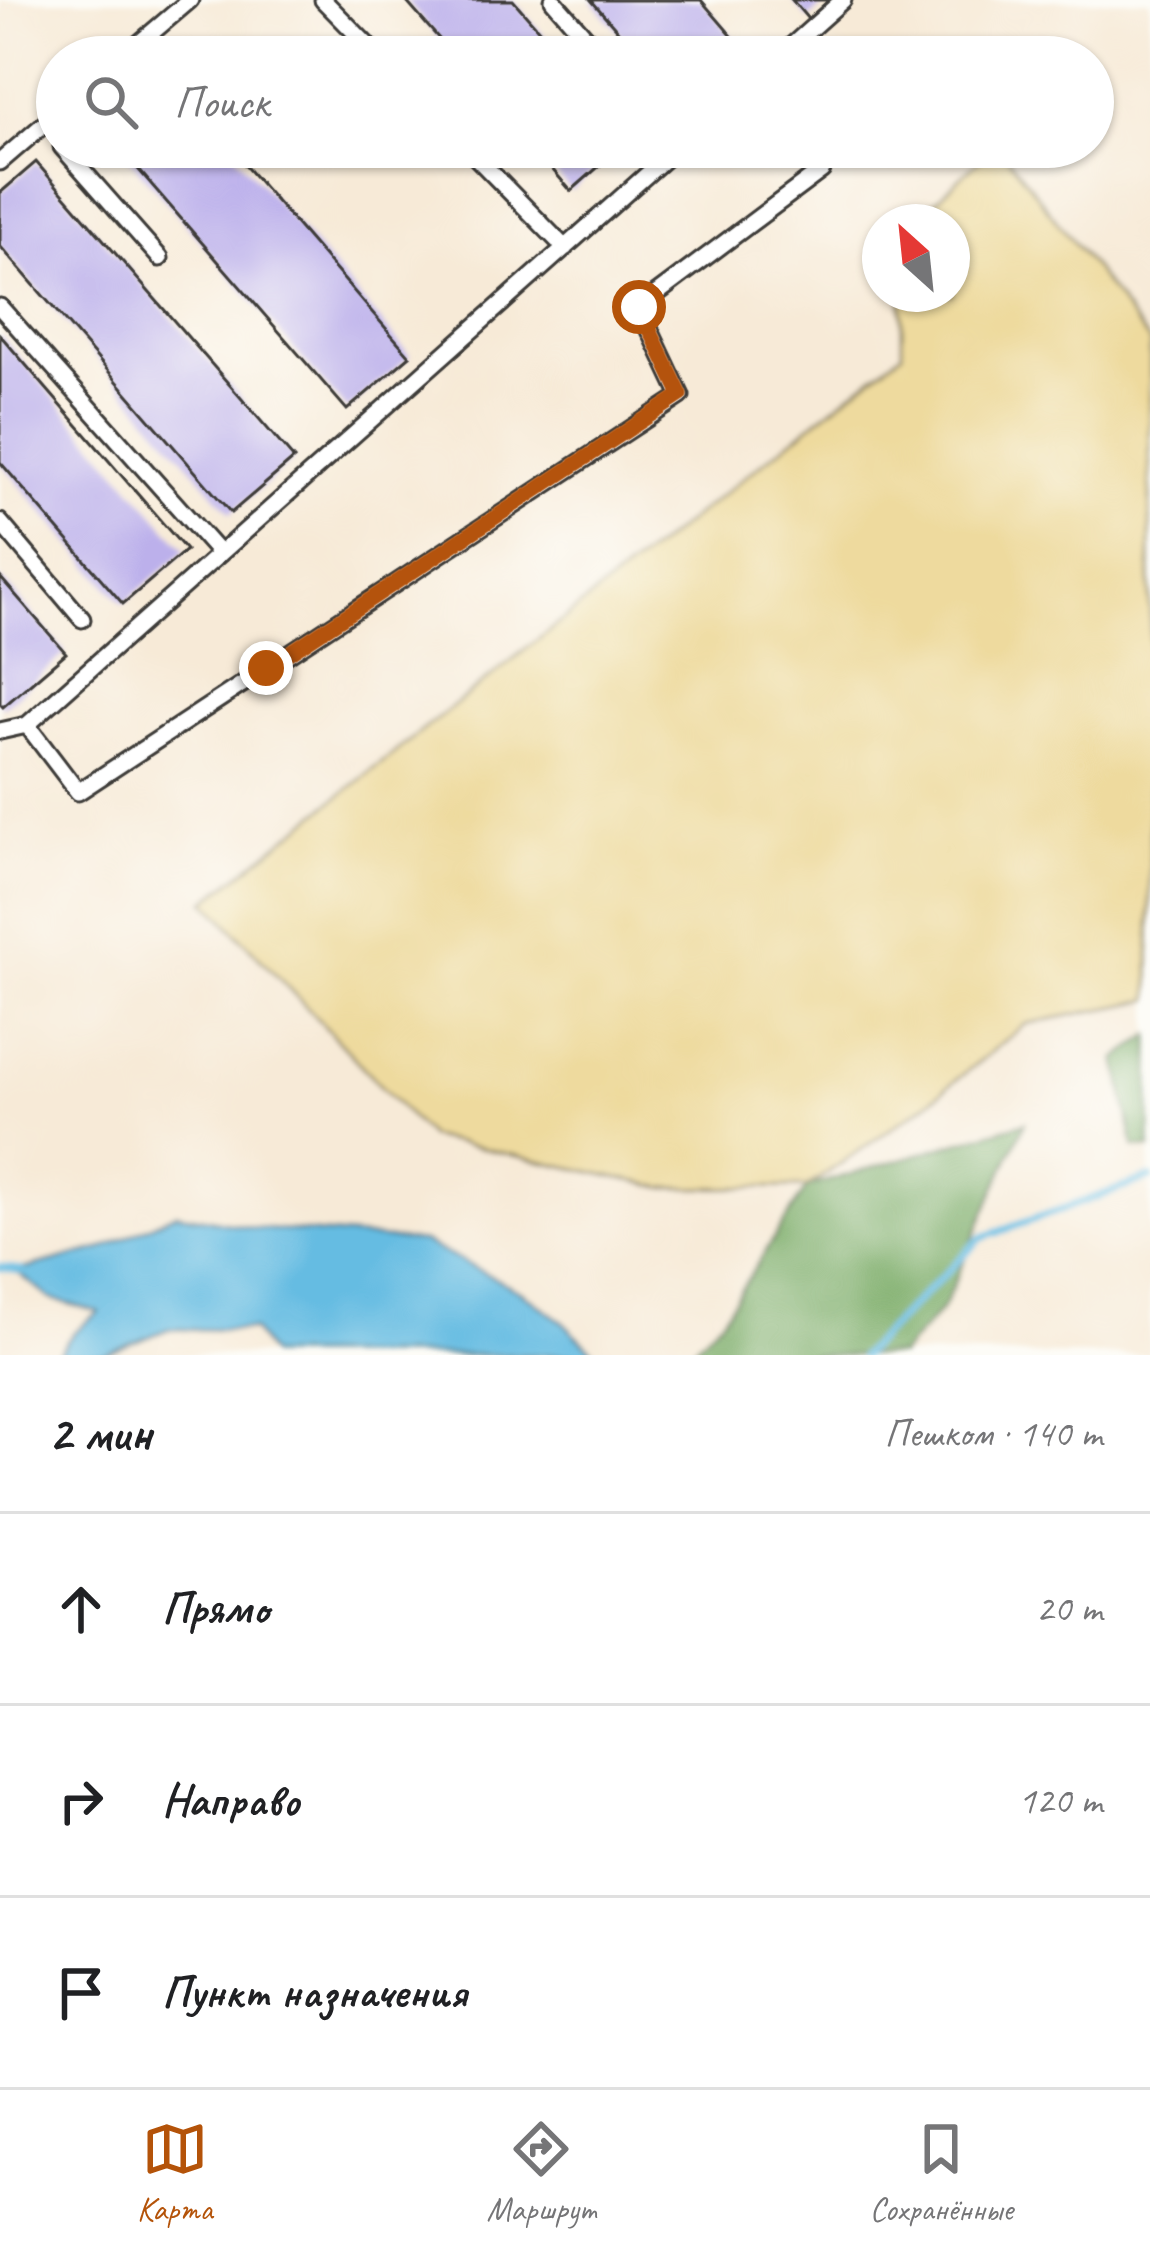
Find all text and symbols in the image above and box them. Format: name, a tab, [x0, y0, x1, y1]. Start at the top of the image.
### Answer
search box	[36, 36, 1114, 168]
icon: search	[78, 69, 144, 135]
text: Поиск	[174, 74, 269, 131]
north arrow	[862, 204, 970, 312]
route start	[612, 280, 666, 334]
route end	[239, 641, 293, 695]
text: 2 мин	[48, 1401, 152, 1465]
text: Пешком · 140 m	[884, 1409, 1102, 1458]
icon: ahead	[48, 1576, 114, 1642]
text: Прямо	[162, 1580, 269, 1637]
text: 20 m	[1036, 1584, 1102, 1633]
icon: right	[48, 1768, 114, 1834]
text: Направо	[162, 1772, 300, 1829]
text: 120 m	[1018, 1776, 1102, 1825]
icon: arrive	[48, 1960, 114, 2026]
text: Пункт назначения	[162, 1964, 467, 2021]
tab: Карта	[137, 2116, 213, 2230]
tab: Маршрут	[487, 2116, 596, 2230]
tab: Сохранённые	[870, 2116, 1013, 2230]

